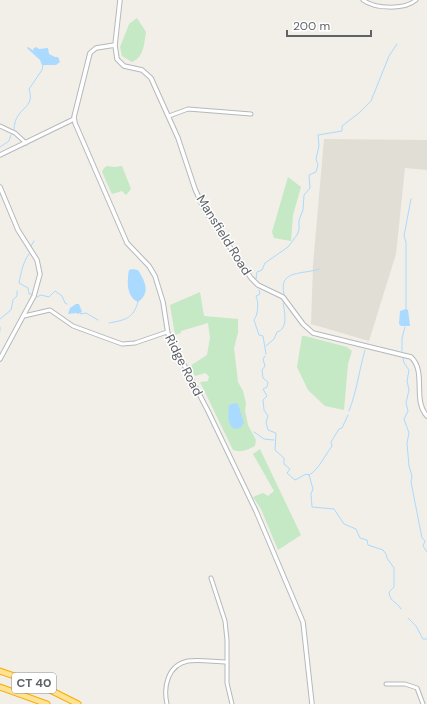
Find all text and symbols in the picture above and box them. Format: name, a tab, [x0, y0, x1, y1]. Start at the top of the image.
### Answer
scale bar	[287, 12, 371, 38]
text: 200 m	[293, 18, 330, 34]
street label: Mansfield Road	[193, 192, 255, 278]
street label: Ridge Road	[161, 331, 207, 399]
road number: CT 40	[12, 673, 56, 693]

